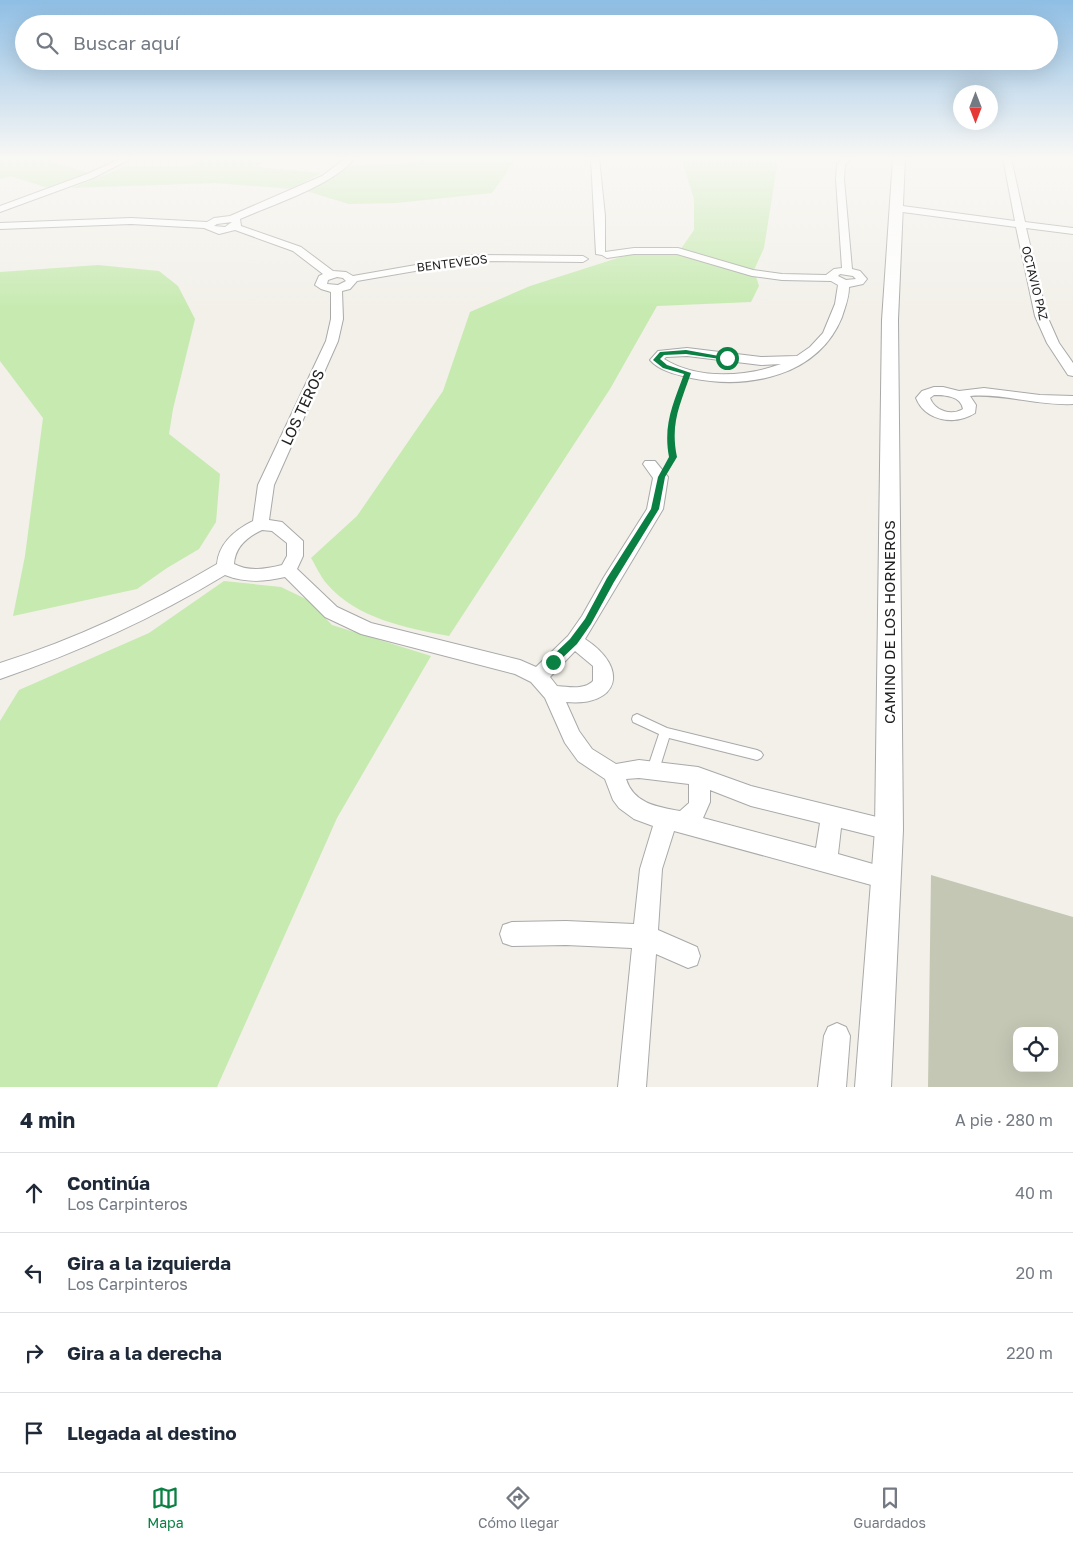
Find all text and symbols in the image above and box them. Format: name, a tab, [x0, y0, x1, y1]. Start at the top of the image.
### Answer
search box	[15, 15, 1058, 70]
icon: search	[33, 29, 61, 57]
text: Buscar aquí	[73, 31, 180, 54]
north arrow	[953, 85, 998, 130]
street label: OCTAVIO PAZ	[1019, 244, 1051, 322]
street label: BENTEVEOS	[416, 251, 489, 275]
route start	[716, 347, 739, 370]
street label: LOS TEROS	[277, 366, 327, 448]
street label: CAMINO DE LOS HORNEROS	[880, 520, 898, 724]
route end	[542, 651, 565, 674]
map controls	[1013, 1027, 1058, 1072]
button: locate	[1013, 1027, 1058, 1072]
text: 4 min	[20, 1107, 75, 1133]
text: A pie · 280 m	[955, 1110, 1053, 1130]
text: Continúa	[67, 1171, 150, 1194]
icon: ahead	[20, 1179, 48, 1207]
text: 40 m	[1015, 1183, 1053, 1203]
text: Los Carpinteros	[67, 1194, 188, 1214]
text: Gira a la izquierda	[67, 1251, 231, 1274]
icon: left	[20, 1259, 48, 1287]
text: 20 m	[1016, 1263, 1053, 1283]
text: Los Carpinteros	[67, 1274, 188, 1294]
icon: right	[20, 1339, 48, 1367]
text: Gira a la derecha	[67, 1341, 222, 1364]
text: 220 m	[1006, 1343, 1053, 1363]
icon: arrive	[20, 1419, 48, 1447]
text: Llegada al destino	[67, 1421, 237, 1444]
tab: Mapa	[147, 1484, 184, 1531]
tab: Cómo llegar	[478, 1484, 559, 1531]
tab: Guardados	[853, 1484, 926, 1531]

